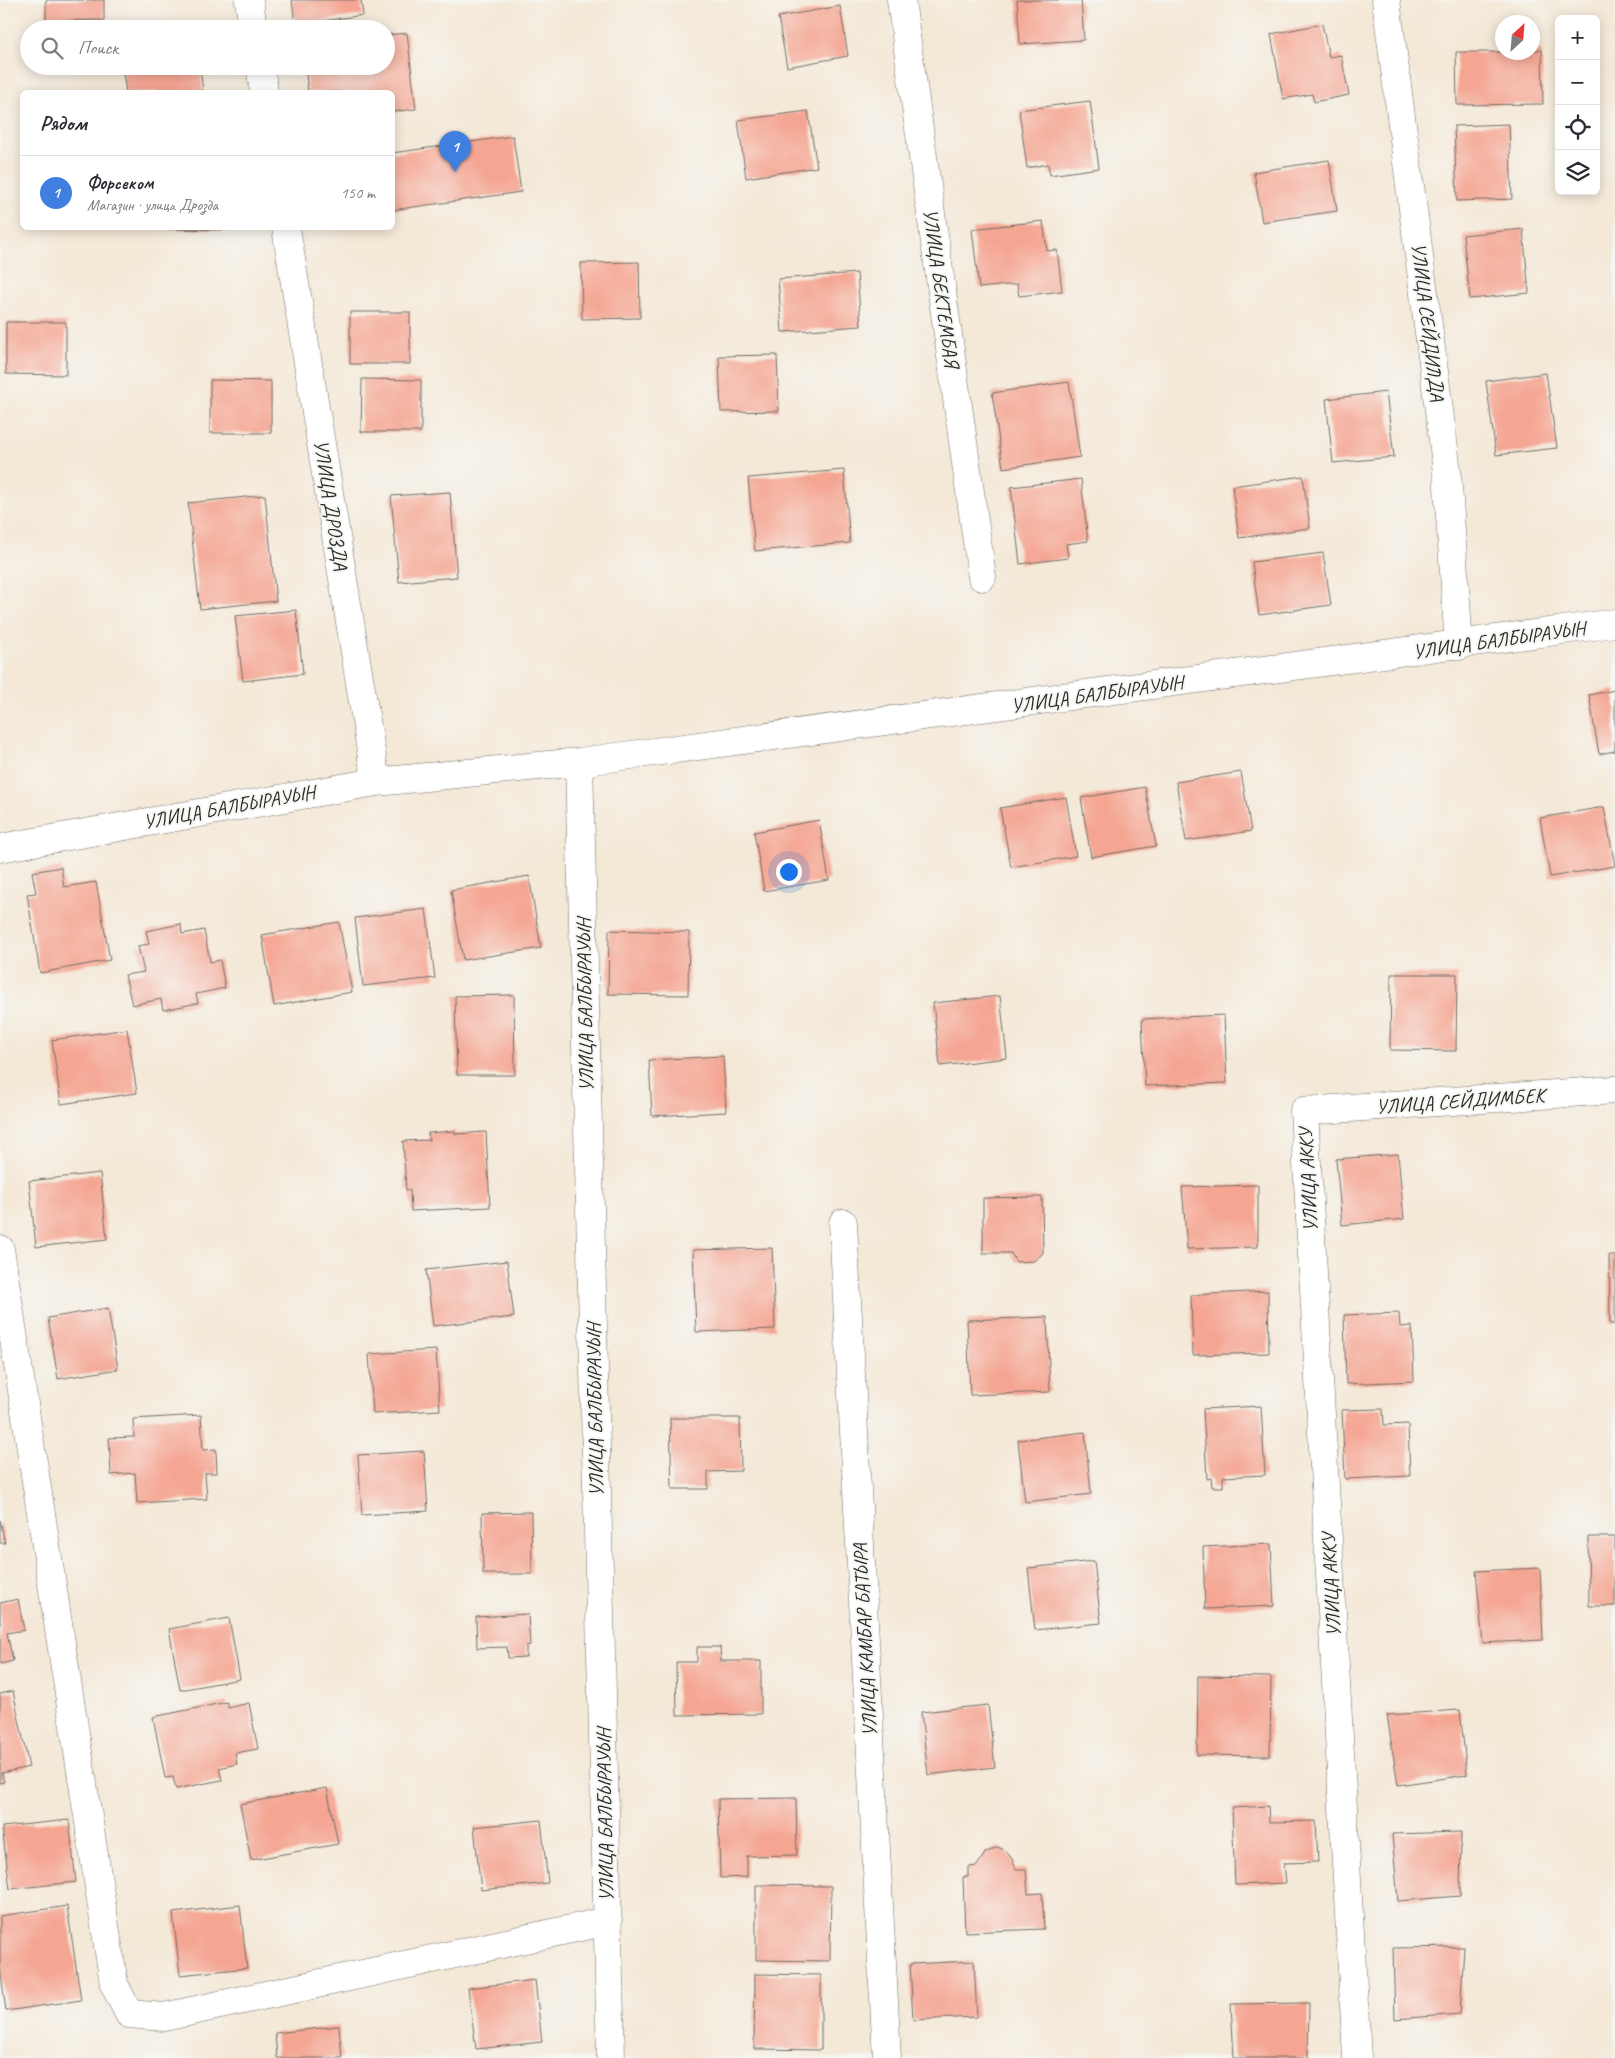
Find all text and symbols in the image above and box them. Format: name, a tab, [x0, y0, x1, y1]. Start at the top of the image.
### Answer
north arrow	[1495, 15, 1540, 60]
map controls	[1555, 15, 1600, 195]
button: +	[1555, 15, 1600, 60]
search box	[20, 20, 395, 75]
icon: search	[38, 34, 66, 62]
text: Поиск	[78, 36, 118, 60]
button: −	[1555, 60, 1600, 105]
button: locate	[1555, 105, 1600, 150]
text: Рядом	[40, 110, 87, 136]
pin: 1	[439, 131, 471, 172]
button: layers	[1555, 150, 1600, 195]
text: Форсеком	[87, 171, 153, 195]
text: 1	[52, 183, 60, 203]
text: 150 m	[341, 183, 375, 203]
text: Магазин · улица Дрозда	[87, 195, 218, 215]
street label: УЛИЦА БЕКТЕМБАЯ	[918, 207, 965, 372]
street label: УЛИЦА СЕЙДИЛДА	[1406, 241, 1450, 403]
street label: УЛИЦА ДРОЗДА	[308, 438, 354, 573]
street label: УЛИЦА БАЛБЫРАУЫН	[1411, 615, 1590, 664]
street label: УЛИЦА БАЛБЫРАУЫН	[1009, 669, 1188, 718]
street label: УЛИЦА БАЛБЫРАУЫН	[141, 779, 320, 834]
your location	[776, 859, 802, 885]
street label: УЛИЦА БАЛБЫРАУЫН	[571, 914, 599, 1092]
street label: УЛИЦА СЕЙДИМБЕК	[1375, 1082, 1549, 1119]
street label: УЛИЦА АККУ	[1293, 1125, 1323, 1232]
street label: УЛИЦА БАЛБЫРАУЫН	[581, 1319, 609, 1497]
street label: УЛИЦА АККУ	[1316, 1530, 1346, 1637]
street label: УЛИЦА КАМБАР БАТЫРА	[847, 1542, 883, 1737]
street label: УЛИЦА БАЛБЫРАУЫН	[591, 1724, 619, 1902]

